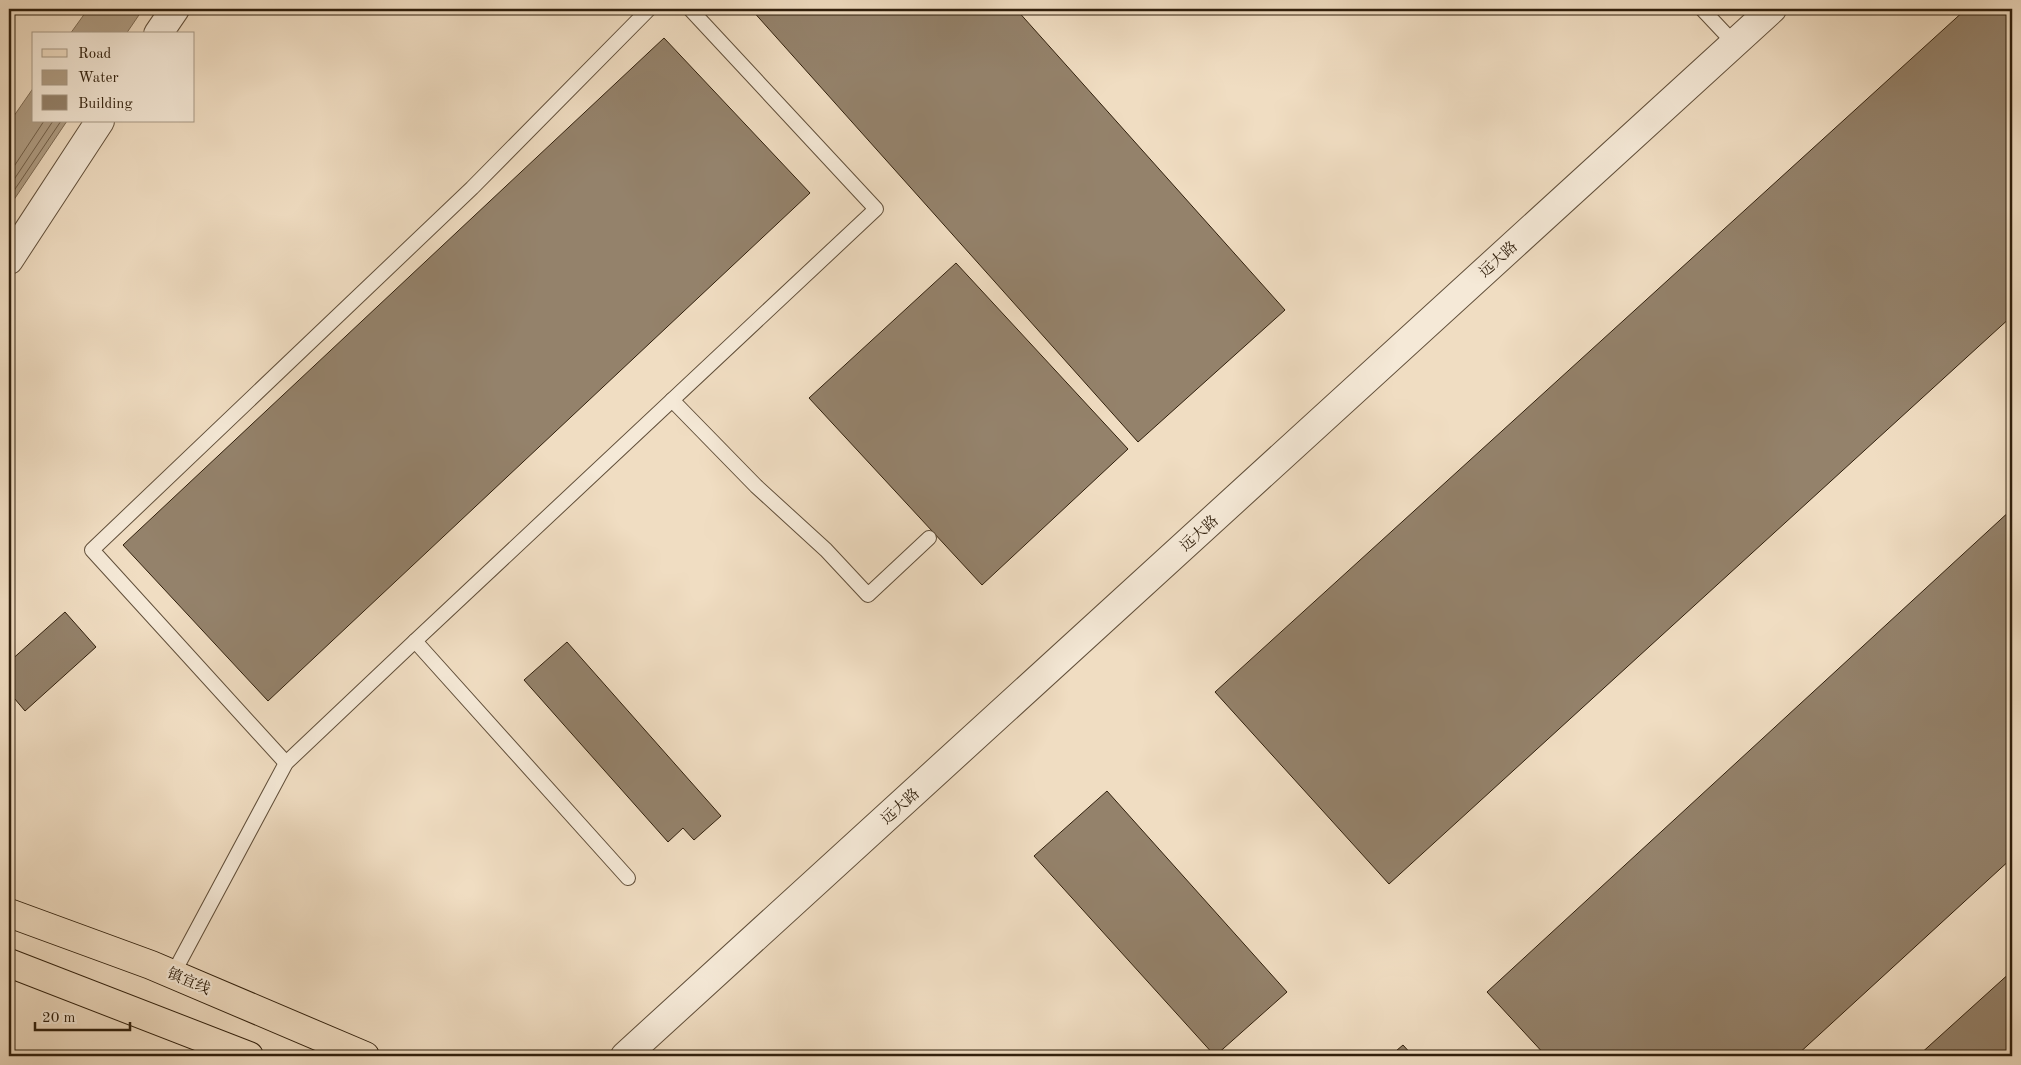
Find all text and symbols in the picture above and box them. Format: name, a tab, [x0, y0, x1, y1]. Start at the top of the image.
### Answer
legend	[32, 32, 195, 122]
text: Road	[78, 47, 112, 62]
text: Water	[78, 71, 119, 86]
text: Building	[78, 97, 133, 112]
street label: 远大路	[1476, 238, 1521, 281]
street label: 远大路	[1177, 512, 1222, 555]
street label: 远大路	[878, 785, 923, 828]
street label: 镇宜线	[165, 965, 213, 998]
scale bar	[35, 1000, 130, 1032]
text: 20 m	[42, 1011, 76, 1026]

